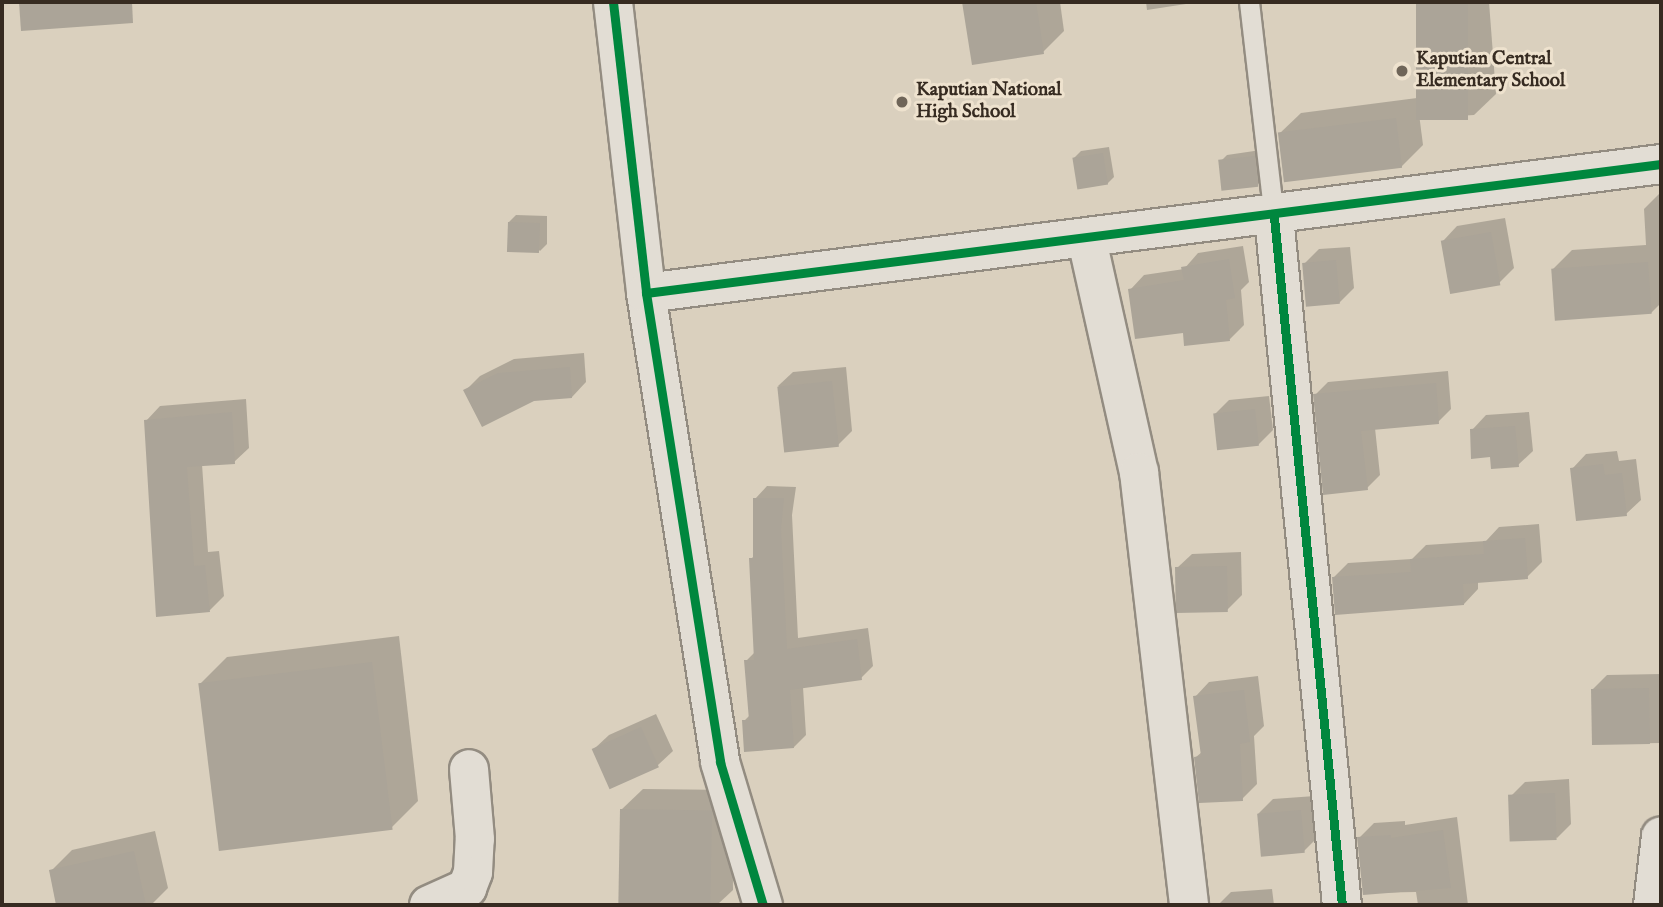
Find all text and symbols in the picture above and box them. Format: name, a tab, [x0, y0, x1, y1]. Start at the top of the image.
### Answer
place label: Kaputian Central Elementary School	[1416, 49, 1565, 93]
marker: Kaputian Central Elementary School	[1394, 63, 1410, 79]
place label: Kaputian National High School	[916, 80, 1061, 124]
marker: Kaputian National High School	[894, 94, 910, 110]

